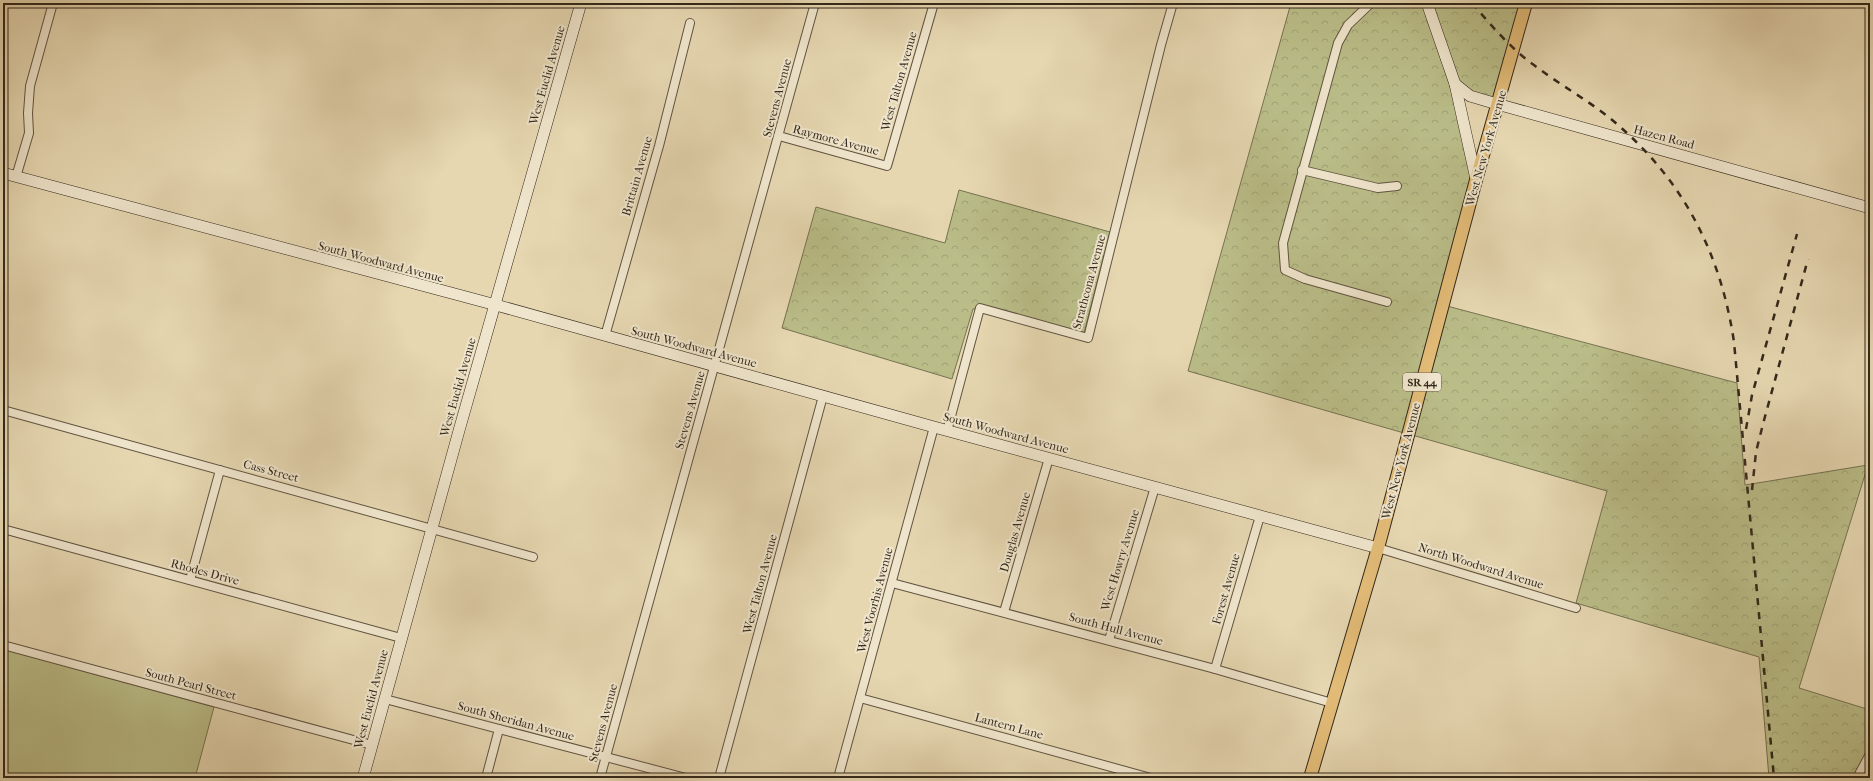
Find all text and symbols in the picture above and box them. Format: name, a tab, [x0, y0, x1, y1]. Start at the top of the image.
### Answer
street label: West Euclid Avenue	[526, 24, 568, 127]
street label: West Talton Avenue	[878, 30, 920, 133]
street label: Stevens Avenue	[760, 57, 794, 139]
street label: West New York Avenue	[1462, 88, 1509, 209]
street label: Raymore Avenue	[791, 122, 881, 158]
street label: Hazen Road	[1632, 122, 1696, 152]
street label: Brittain Avenue	[619, 134, 655, 217]
street label: Strathcona Avenue	[1070, 233, 1108, 331]
street label: South Woodward Avenue	[317, 239, 445, 286]
street label: South Woodward Avenue	[630, 324, 758, 371]
street label: West Euclid Avenue	[437, 336, 479, 439]
street label: Stevens Avenue	[672, 369, 708, 451]
road number: SR 44	[1403, 373, 1441, 391]
street label: West New York Avenue	[1378, 401, 1423, 522]
street label: South Woodward Avenue	[942, 410, 1070, 457]
street label: Cass Street	[242, 457, 301, 485]
street label: Douglas Avenue	[997, 490, 1033, 574]
street label: West Howry Avenue	[1098, 508, 1142, 613]
street label: West Talton Avenue	[740, 533, 780, 636]
street label: North Woodward Avenue	[1417, 540, 1545, 592]
street label: West Voorhis Avenue	[854, 546, 896, 655]
street label: Forest Avenue	[1209, 552, 1243, 626]
street label: Rhodes Drive	[169, 556, 241, 588]
street label: South Hull Avenue	[1068, 610, 1165, 648]
street label: West Euclid Avenue	[351, 648, 391, 751]
street label: South Pearl Street	[144, 665, 239, 703]
street label: Stevens Avenue	[586, 682, 620, 764]
street label: South Sheridan Avenue	[456, 699, 576, 743]
street label: Lantern Lane	[973, 710, 1045, 742]

